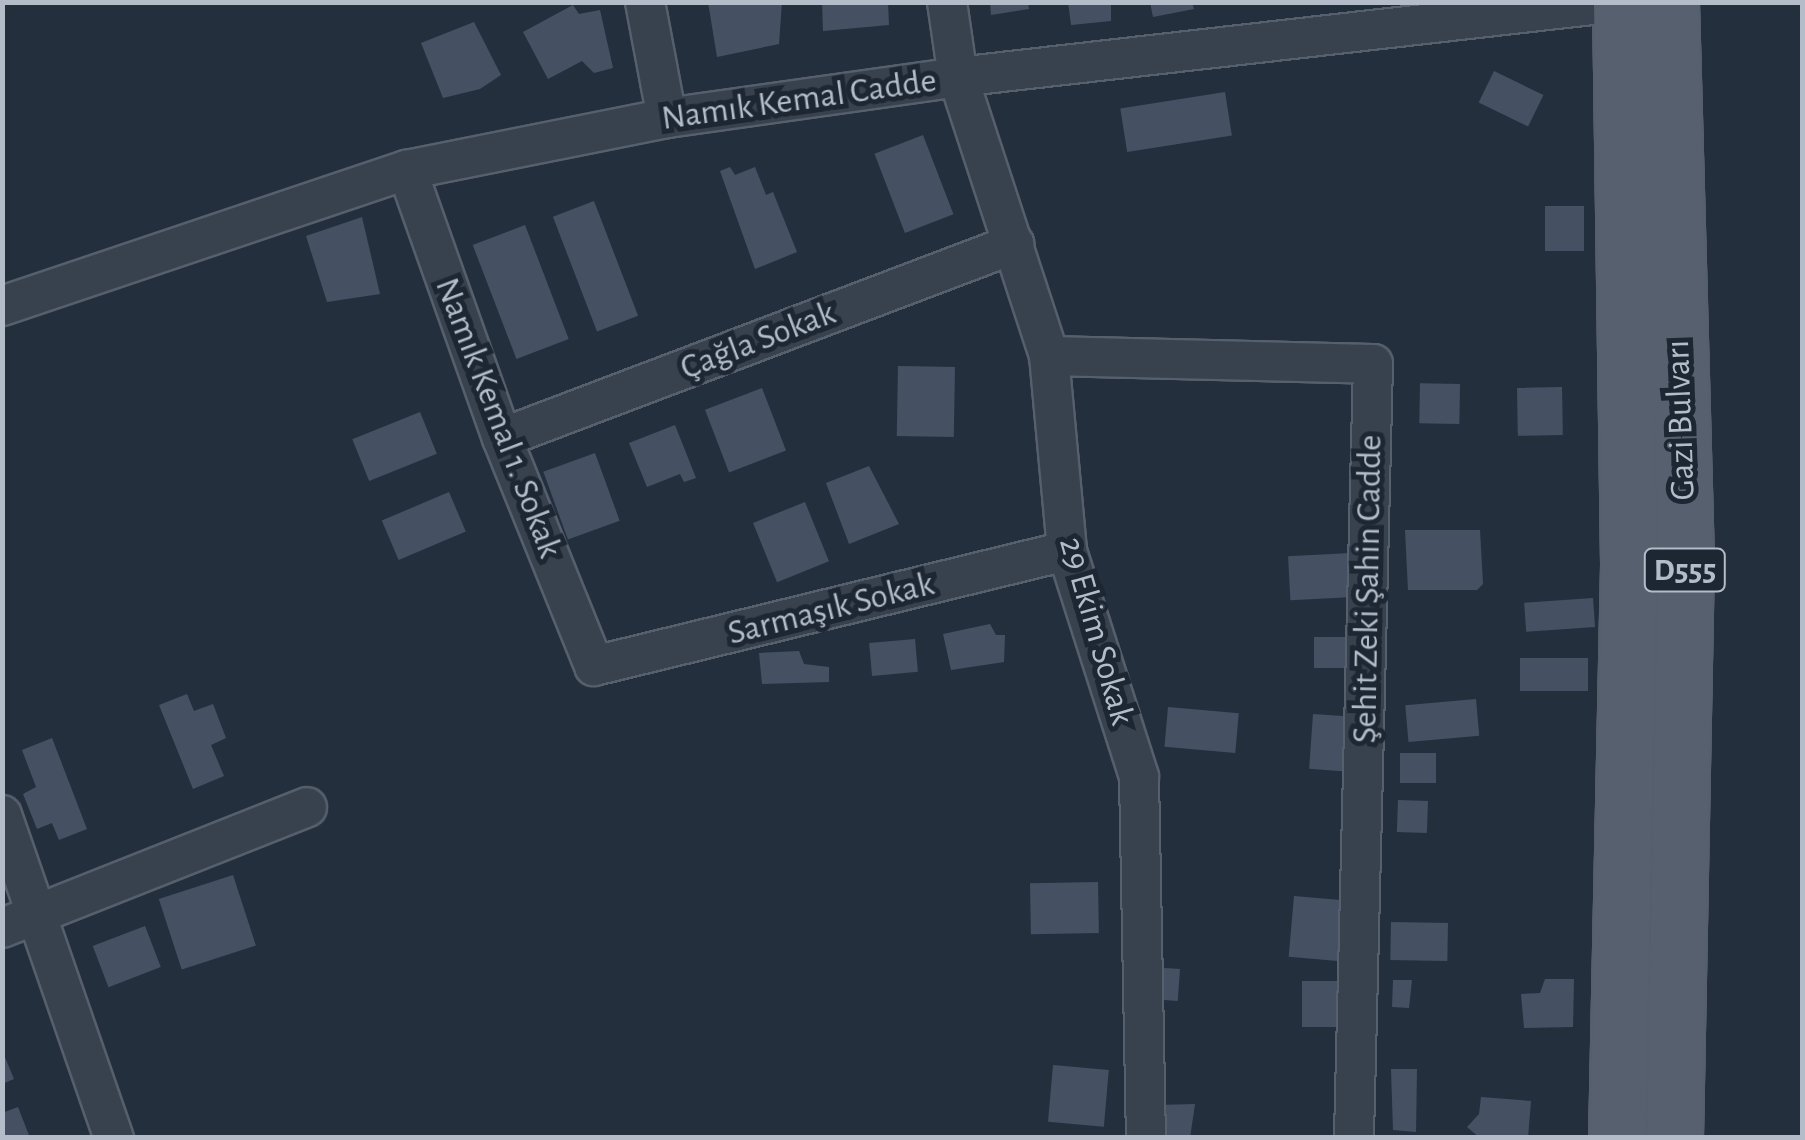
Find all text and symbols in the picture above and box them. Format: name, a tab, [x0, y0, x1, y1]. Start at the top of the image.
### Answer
street label: Namık Kemal Cadde	[659, 60, 939, 140]
street label: Namık Kemal 1. Sokak	[425, 272, 571, 564]
street label: Çağla Sokak	[675, 292, 841, 390]
street label: Gazi Bulvarı	[1657, 339, 1705, 501]
street label: Şehit Zeki Şahin Cadde	[1344, 434, 1392, 744]
street label: 29 Ekim Sokak	[1049, 532, 1143, 730]
road number: D555	[1642, 543, 1728, 597]
street label: Sarmaşık Sokak	[724, 563, 938, 655]

